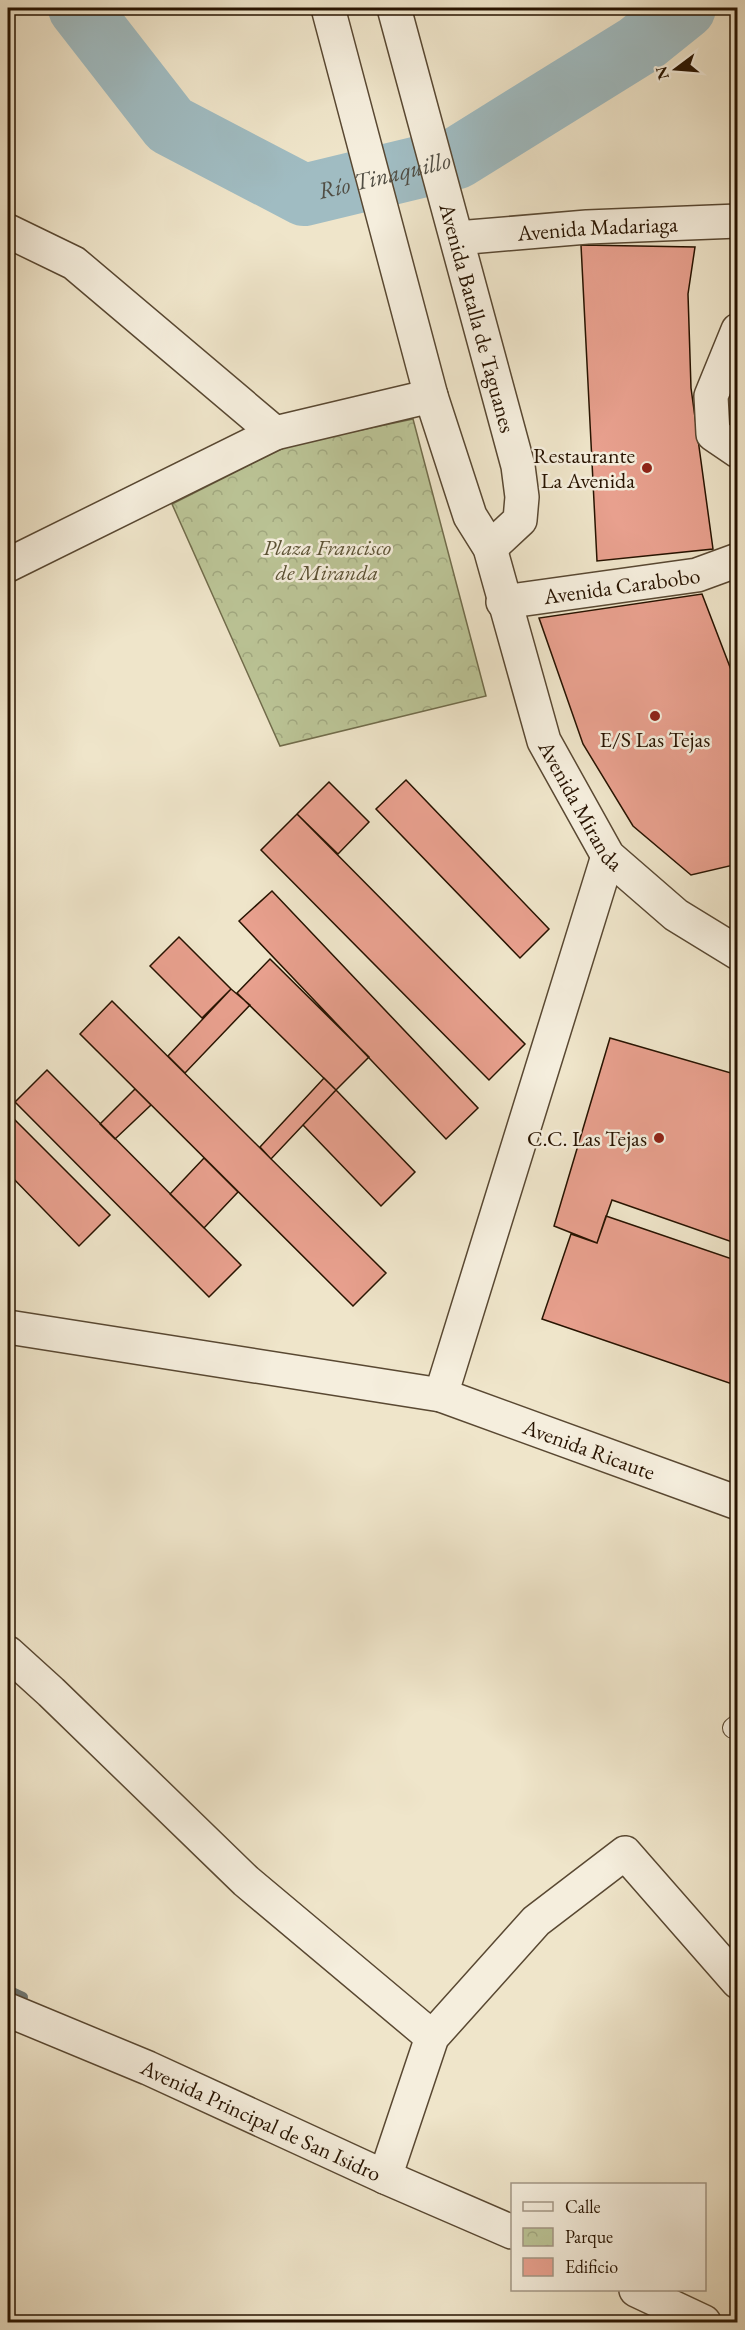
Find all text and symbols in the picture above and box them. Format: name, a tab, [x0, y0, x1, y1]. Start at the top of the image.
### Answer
north arrow	[646, 39, 706, 99]
text: N	[650, 64, 674, 82]
water label: Río Tinaquillo	[315, 144, 454, 206]
street label: Avenida Batalla de Taguanes	[432, 199, 522, 436]
street label: Avenida Madariaga	[515, 209, 679, 248]
place label: Restaurante La Avenida	[533, 441, 635, 495]
marker: Restaurante La Avenida	[640, 461, 654, 475]
park label: Plaza Francisco de Miranda	[263, 533, 391, 587]
street label: Avenida Carabobo	[541, 561, 702, 611]
marker: E/S Las Tejas	[648, 709, 662, 723]
place label: E/S Las Tejas	[600, 725, 710, 754]
street label: Avenida Miranda	[531, 735, 629, 878]
place label: C.C. Las Tejas	[527, 1124, 647, 1153]
marker: C.C. Las Tejas	[652, 1131, 666, 1145]
street label: Avenida Ricaute	[518, 1412, 659, 1487]
street label: Avenida Principal de San Isidro	[135, 2052, 386, 2188]
legend	[511, 2183, 706, 2291]
text: Calle	[565, 2195, 601, 2218]
text: Parque	[565, 2225, 613, 2248]
text: Edificio	[565, 2255, 618, 2278]

